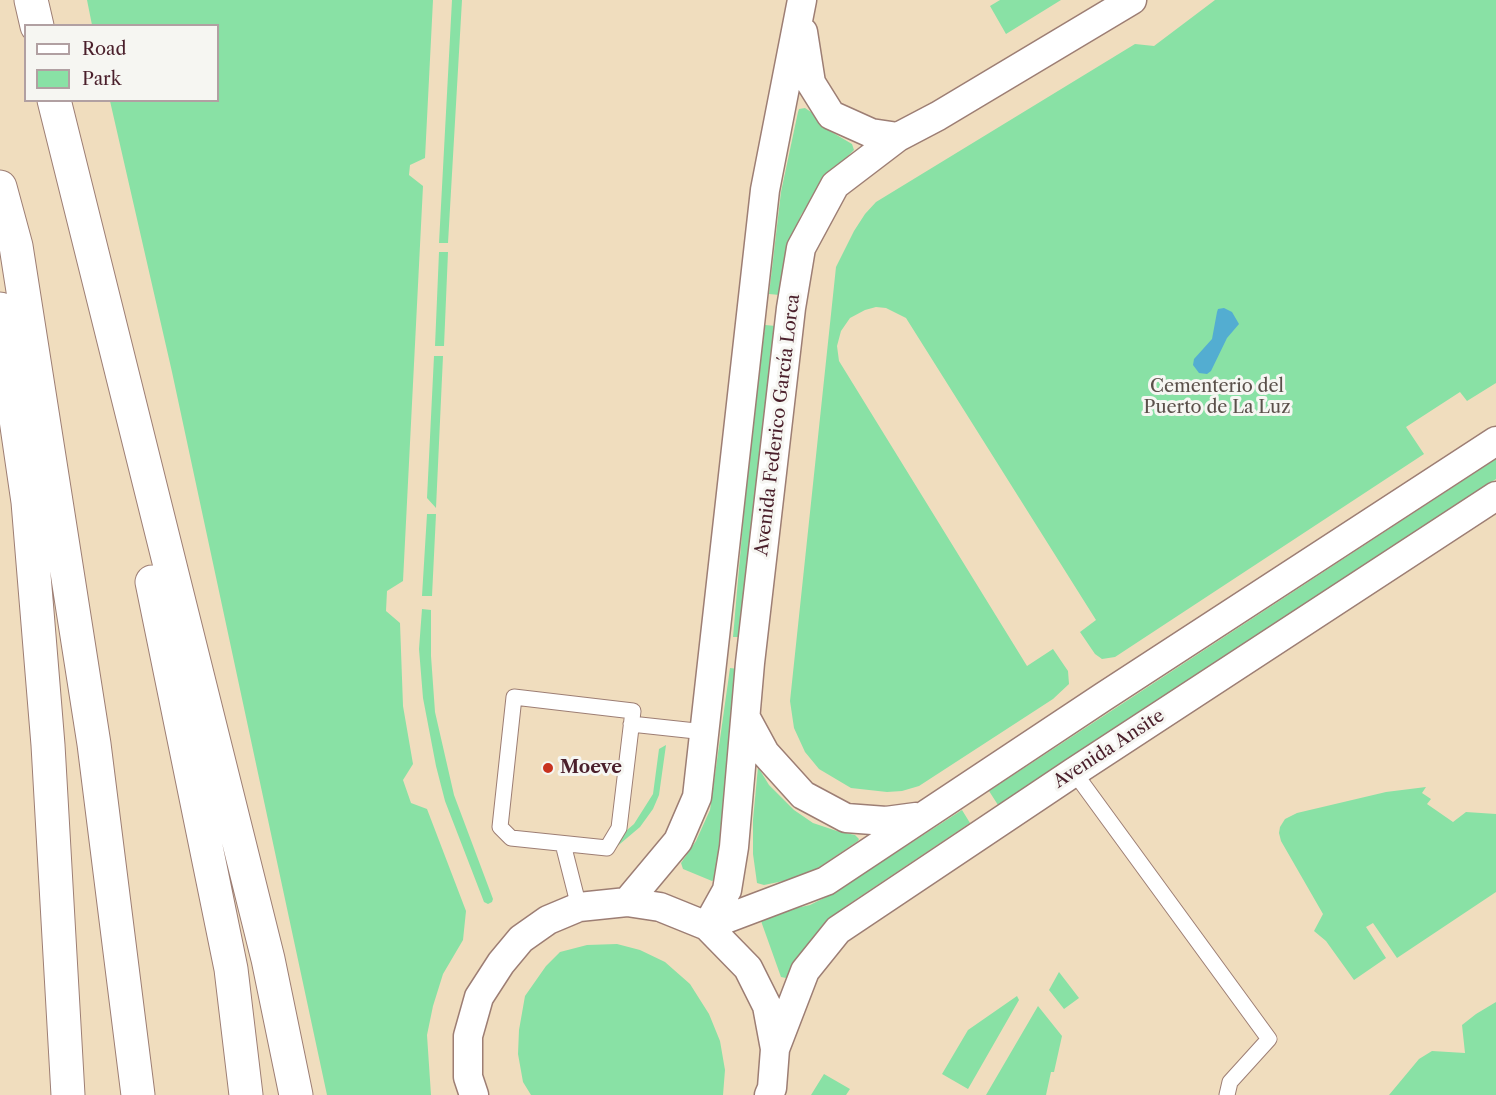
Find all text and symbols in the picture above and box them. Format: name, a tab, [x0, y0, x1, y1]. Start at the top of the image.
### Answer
legend	[24, 24, 219, 102]
text: Road	[82, 38, 127, 60]
text: Park	[82, 68, 121, 90]
street label: Avenida Federico García Lorca	[751, 293, 805, 557]
park label: Cementerio del Puerto de La Luz	[1144, 376, 1290, 418]
street label: Avenida Ansite	[1049, 705, 1169, 793]
place label: Moeve	[560, 757, 622, 779]
marker: Moeve	[541, 761, 555, 775]

